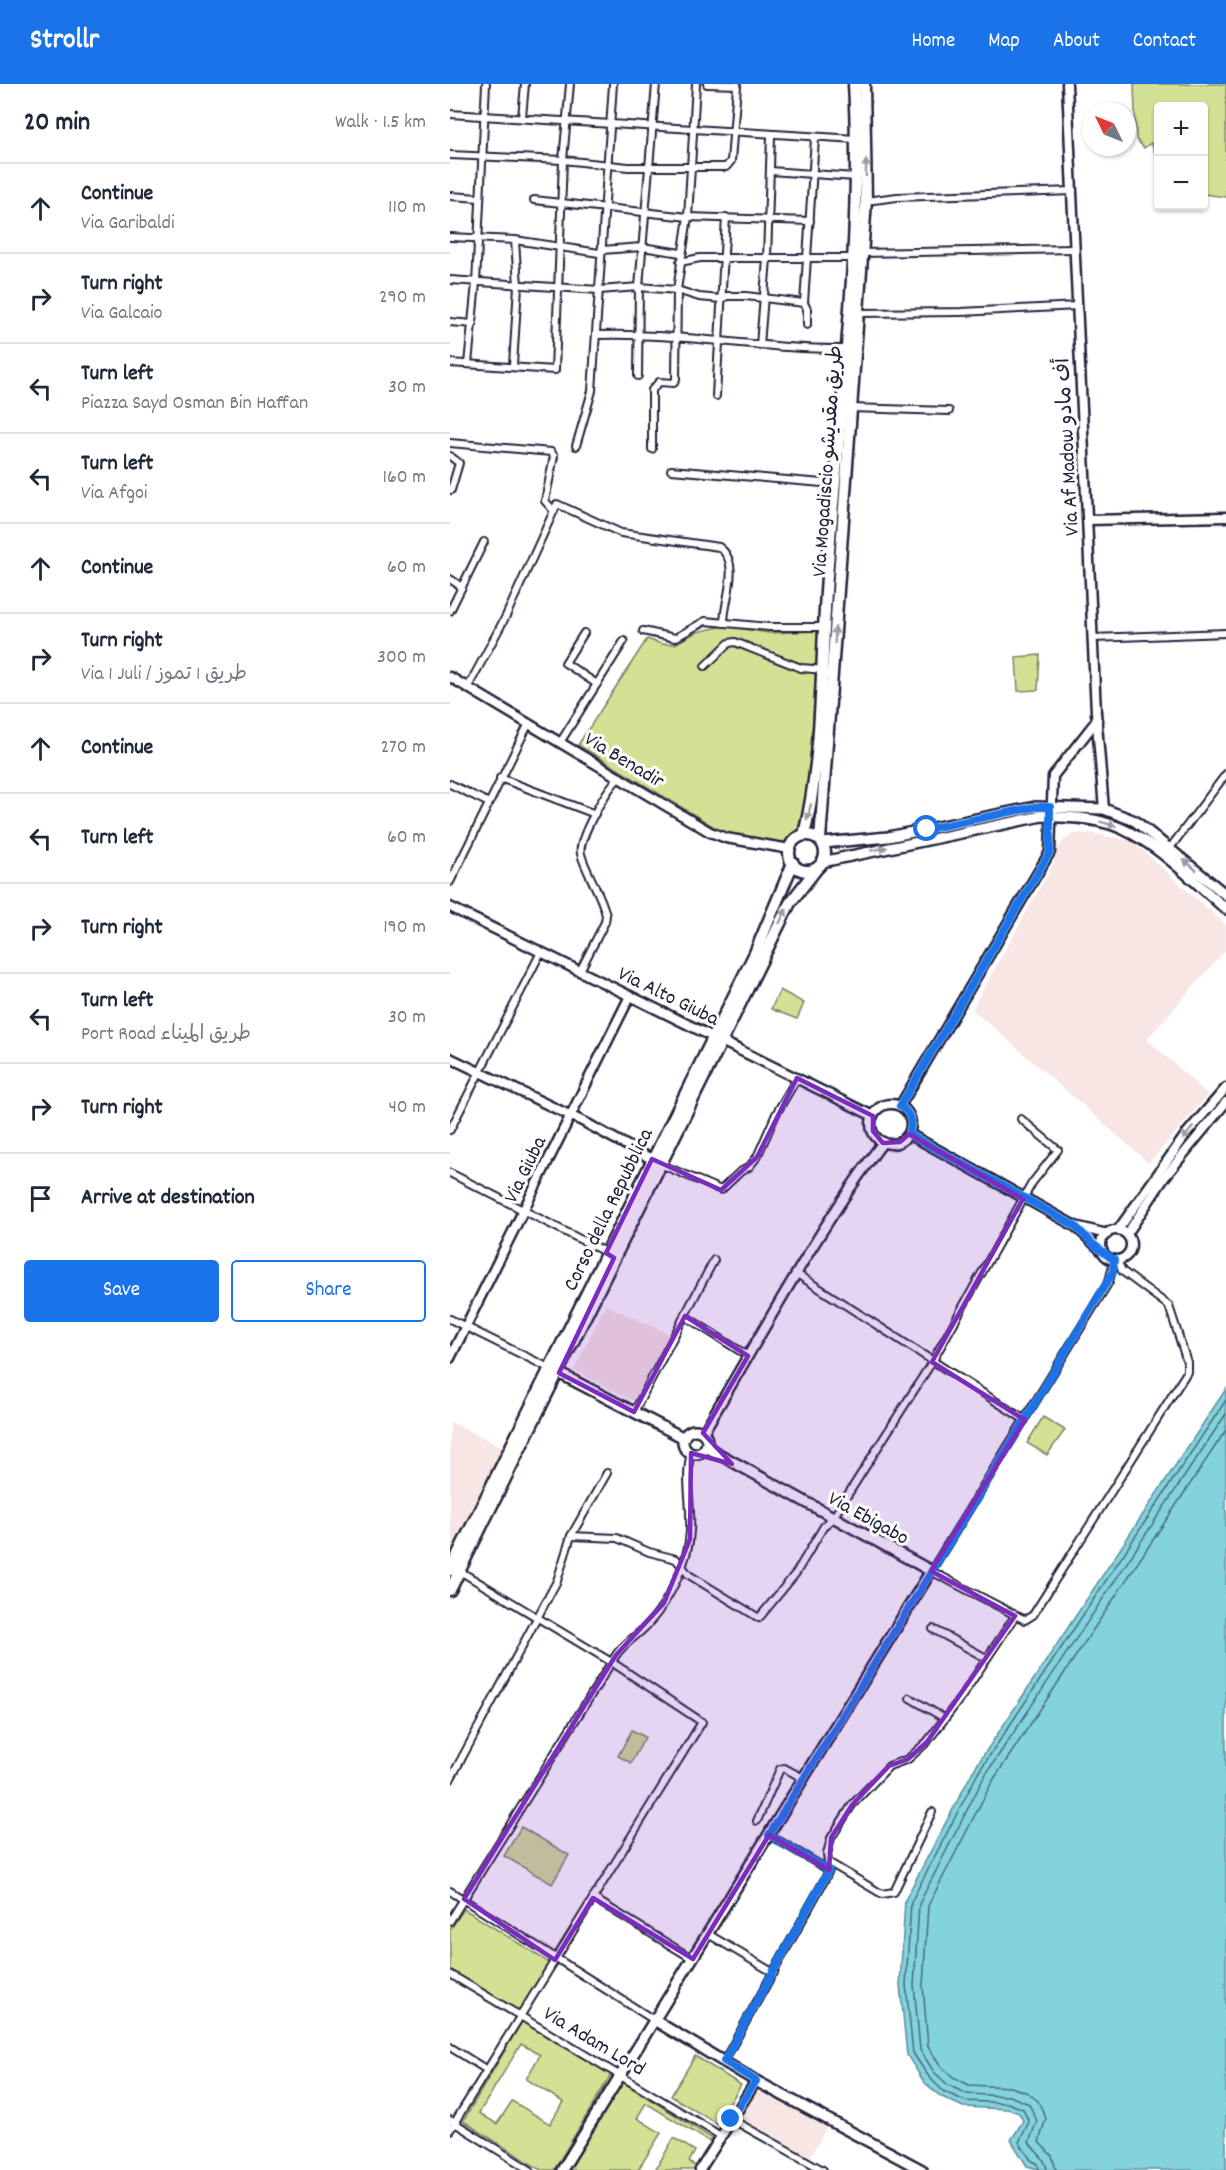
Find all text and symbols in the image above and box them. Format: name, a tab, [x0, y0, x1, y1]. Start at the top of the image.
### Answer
text: Strollr	[30, 22, 99, 62]
text: Home	[911, 27, 955, 57]
text: Map	[988, 27, 1020, 57]
text: About	[1053, 27, 1100, 57]
text: Contact	[1133, 27, 1196, 57]
north arrow	[1082, 102, 1136, 156]
map controls	[1154, 102, 1208, 210]
button: +	[1154, 102, 1208, 156]
text: 20 min	[24, 105, 90, 142]
text: Walk · 1.5 km	[335, 109, 426, 137]
button: −	[1154, 156, 1208, 210]
one-way arrow	[861, 159, 871, 178]
text: Continue	[81, 179, 153, 210]
icon: ahead	[24, 192, 57, 225]
text: 110 m	[388, 194, 426, 222]
text: Via Garibaldi	[81, 210, 175, 238]
text: Turn right	[81, 269, 163, 300]
icon: right	[24, 282, 57, 315]
text: 290 m	[379, 284, 426, 312]
text: Via Galcaio	[81, 300, 162, 328]
street label: Via Mogadiscio طريق مقديشو	[806, 344, 852, 578]
street label: Via Af Madow أف مادو	[1049, 357, 1089, 537]
text: Turn left	[81, 359, 153, 390]
icon: left	[24, 372, 57, 405]
text: 30 m	[388, 374, 426, 402]
text: Piazza Sayd Osman Bin Haffan	[81, 390, 308, 418]
text: Turn left	[81, 449, 153, 480]
icon: left	[24, 462, 57, 495]
text: 160 m	[383, 464, 426, 492]
text: Via Afgoi	[81, 480, 148, 508]
icon: ahead	[24, 552, 57, 585]
text: Continue	[81, 553, 153, 584]
text: 60 m	[387, 554, 426, 582]
one-way arrow	[830, 625, 839, 644]
text: Turn right	[81, 626, 163, 657]
icon: right	[24, 642, 57, 675]
text: 300 m	[377, 644, 426, 672]
text: Via 1 Juli / طريق 1 تموز	[81, 661, 247, 689]
street label: Via Benadir	[578, 726, 669, 797]
icon: ahead	[24, 732, 57, 765]
text: Continue	[81, 733, 153, 764]
text: 270 m	[380, 734, 426, 762]
one-way arrow	[804, 803, 814, 821]
route start	[913, 815, 939, 841]
one-way arrow	[1099, 820, 1117, 830]
icon: left	[24, 822, 57, 855]
text: Turn left	[81, 823, 153, 854]
text: 60 m	[387, 824, 426, 852]
one-way arrow	[870, 844, 889, 853]
one-way arrow	[1182, 858, 1198, 871]
one-way arrow	[779, 908, 788, 925]
icon: right	[24, 912, 57, 945]
text: Turn right	[81, 913, 163, 944]
text: 190 m	[383, 914, 426, 942]
street label: Via Alto Giuba	[612, 960, 724, 1036]
text: Turn left	[81, 986, 153, 1017]
icon: left	[24, 1002, 57, 1035]
text: 30 m	[388, 1004, 426, 1032]
text: Port Road طريق الميناء	[81, 1021, 251, 1049]
icon: right	[24, 1092, 57, 1125]
text: Turn right	[81, 1093, 163, 1124]
text: 40 m	[388, 1094, 426, 1122]
street label: Corso della Repubblica	[557, 1123, 663, 1297]
one-way arrow	[1183, 1125, 1195, 1140]
street label: Via Giuba	[498, 1131, 556, 1209]
icon: arrive	[24, 1182, 57, 1215]
text: Arrive at destination	[81, 1183, 255, 1214]
button: Save	[24, 1260, 219, 1322]
button: Share	[231, 1260, 426, 1322]
street label: Via Ebigabo	[822, 1485, 914, 1554]
street label: Via Adam Lord	[537, 2000, 650, 2085]
route end	[717, 2105, 743, 2131]

